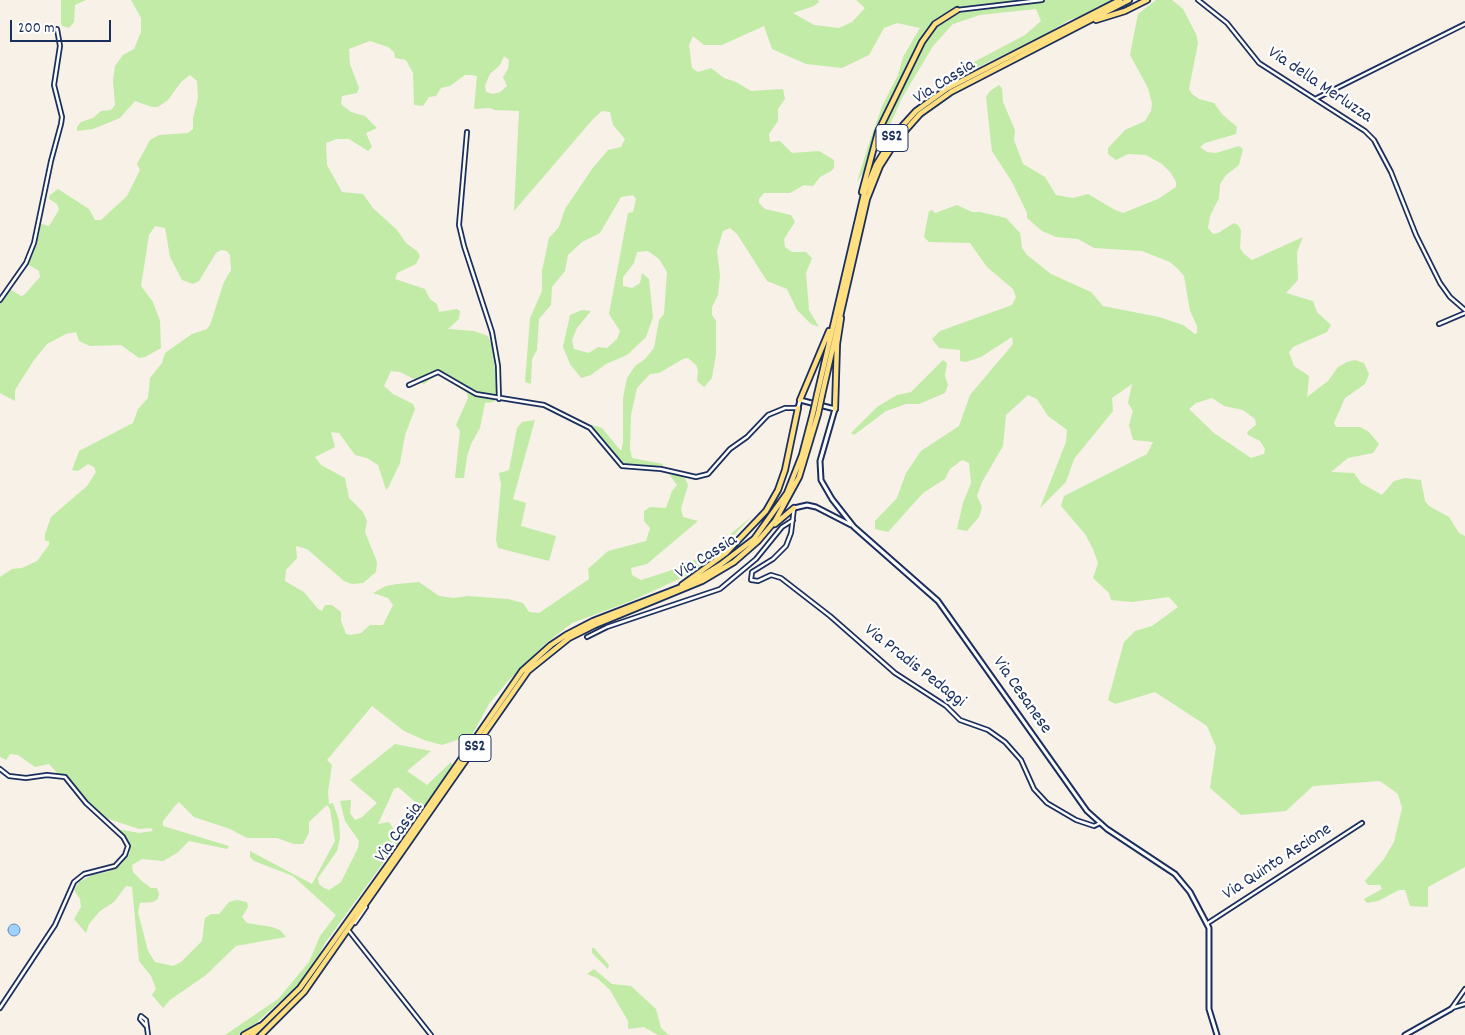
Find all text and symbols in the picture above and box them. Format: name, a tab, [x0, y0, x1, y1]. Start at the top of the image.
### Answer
scale bar	[12, 10, 114, 42]
text: 200 m	[18, 18, 55, 40]
street label: Via della Merluzza	[1263, 43, 1375, 129]
street label: Via Cassia	[910, 56, 980, 110]
road number: SS2	[876, 125, 908, 152]
street label: Via Cassia	[672, 531, 742, 585]
street label: Via Pradis Pedaggi	[859, 621, 969, 713]
street label: Via Cesanese	[987, 653, 1055, 739]
road number: SS2	[459, 734, 491, 761]
street label: Via Cassia	[371, 799, 429, 867]
street label: Via Quinto Ascione	[1220, 820, 1336, 906]

